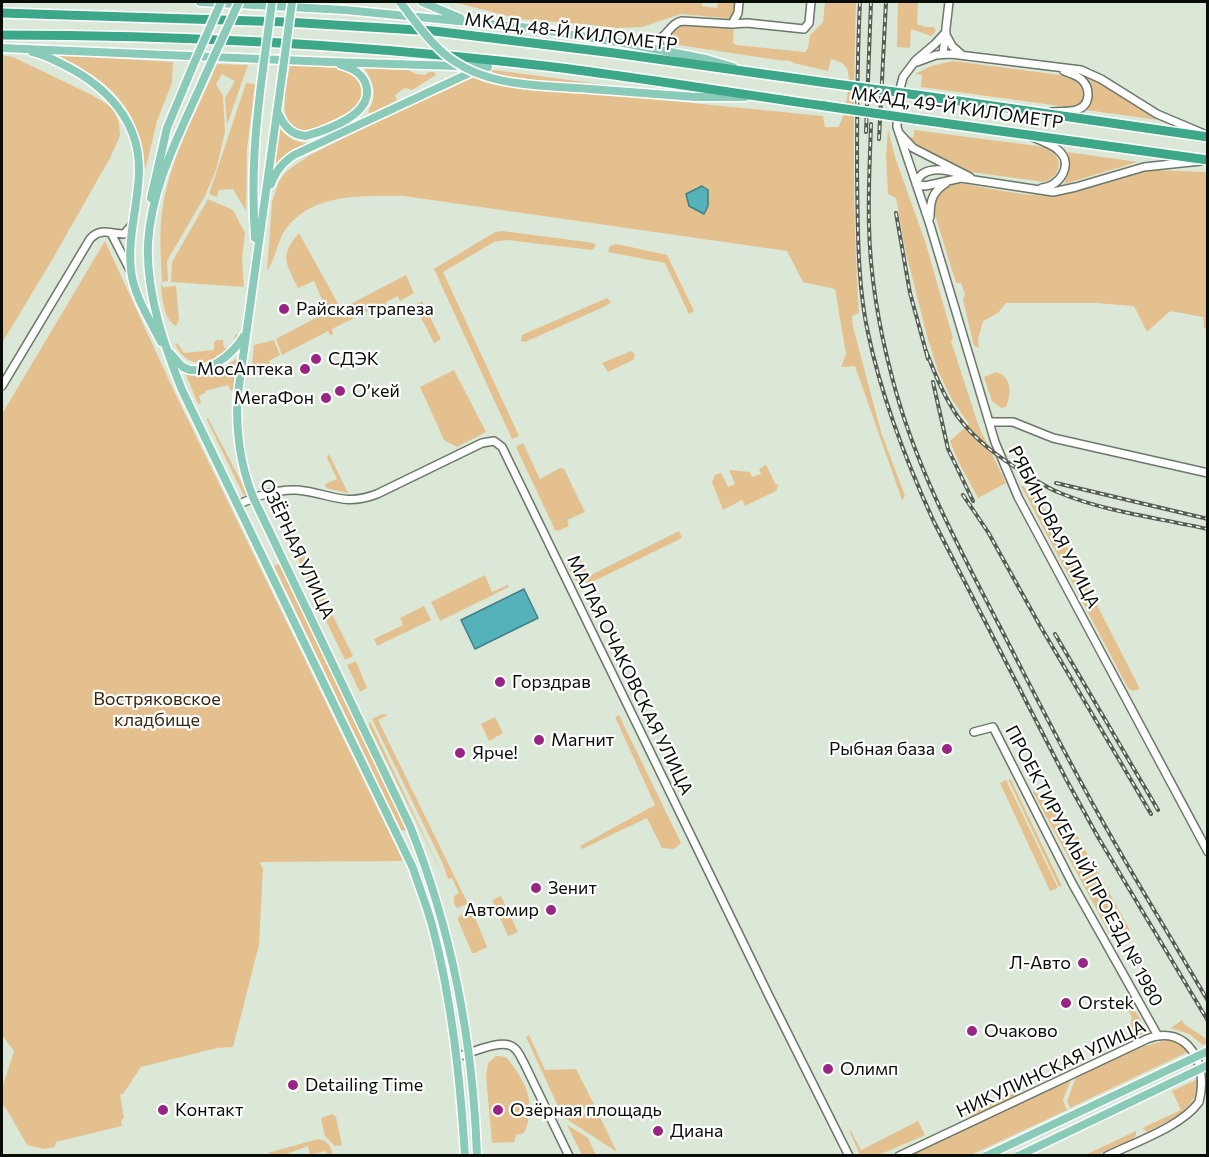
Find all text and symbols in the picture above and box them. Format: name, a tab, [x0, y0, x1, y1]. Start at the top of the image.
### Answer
street label: МКАД, 48-Й КИЛОМЕТР	[463, 8, 679, 56]
street label: МКАД, 49-Й КИЛОМЕТР	[850, 82, 1064, 134]
place label: Райская трапеза	[296, 298, 434, 320]
marker: Райская трапеза	[277, 302, 291, 316]
place label: СДЭК	[328, 348, 379, 370]
marker: СДЭК	[309, 352, 323, 366]
place label: МосАптека	[197, 358, 293, 380]
marker: МосАптека	[298, 362, 312, 376]
place label: О’кей	[352, 380, 400, 402]
marker: О’кей	[333, 384, 347, 398]
place label: МегаФон	[234, 387, 314, 409]
marker: МегаФон	[319, 391, 333, 405]
street label: РЯБИНОВАЯ УЛИЦА	[1004, 442, 1104, 612]
street label: ОЗЁРНАЯ УЛИЦА	[255, 475, 339, 623]
street label: МАЛАЯ ОЧАКОВСКАЯ УЛИЦА	[562, 552, 698, 798]
place label: Горздрав	[512, 671, 591, 693]
marker: Горздрав	[493, 675, 507, 689]
park label: Востряковское кладбище	[93, 688, 221, 730]
street label: ПРОЕКТИРУЕМЫЙ ПРОЕЗД № 1980	[1000, 722, 1168, 1010]
place label: Магнит	[551, 729, 614, 751]
marker: Магнит	[532, 733, 546, 747]
place label: Рыбная база	[829, 738, 935, 760]
place label: Ярче!	[472, 742, 518, 764]
marker: Рыбная база	[940, 742, 954, 756]
marker: Ярче!	[453, 746, 467, 760]
place label: Зенит	[548, 877, 597, 899]
marker: Зенит	[529, 881, 543, 895]
place label: Автомир	[464, 899, 539, 921]
marker: Автомир	[544, 903, 558, 917]
place label: Л-Авто	[1009, 952, 1071, 974]
marker: Л-Авто	[1076, 956, 1090, 970]
place label: Orstek	[1078, 992, 1134, 1014]
marker: Orstek	[1059, 996, 1073, 1010]
street label: НИКУЛИНСКАЯ УЛИЦА	[953, 1016, 1149, 1122]
place label: Очаково	[984, 1020, 1058, 1042]
marker: Очаково	[965, 1024, 979, 1038]
place label: Олимп	[840, 1058, 898, 1080]
marker: Олимп	[821, 1062, 835, 1076]
place label: Detailing Time	[305, 1074, 423, 1096]
marker: Detailing Time	[286, 1078, 300, 1092]
place label: Контакт	[175, 1099, 243, 1121]
place label: Озёрная площадь	[510, 1099, 662, 1121]
marker: Контакт	[156, 1103, 170, 1117]
marker: Озёрная площадь	[491, 1103, 505, 1117]
place label: Диана	[670, 1120, 723, 1142]
marker: Диана	[651, 1124, 665, 1138]

